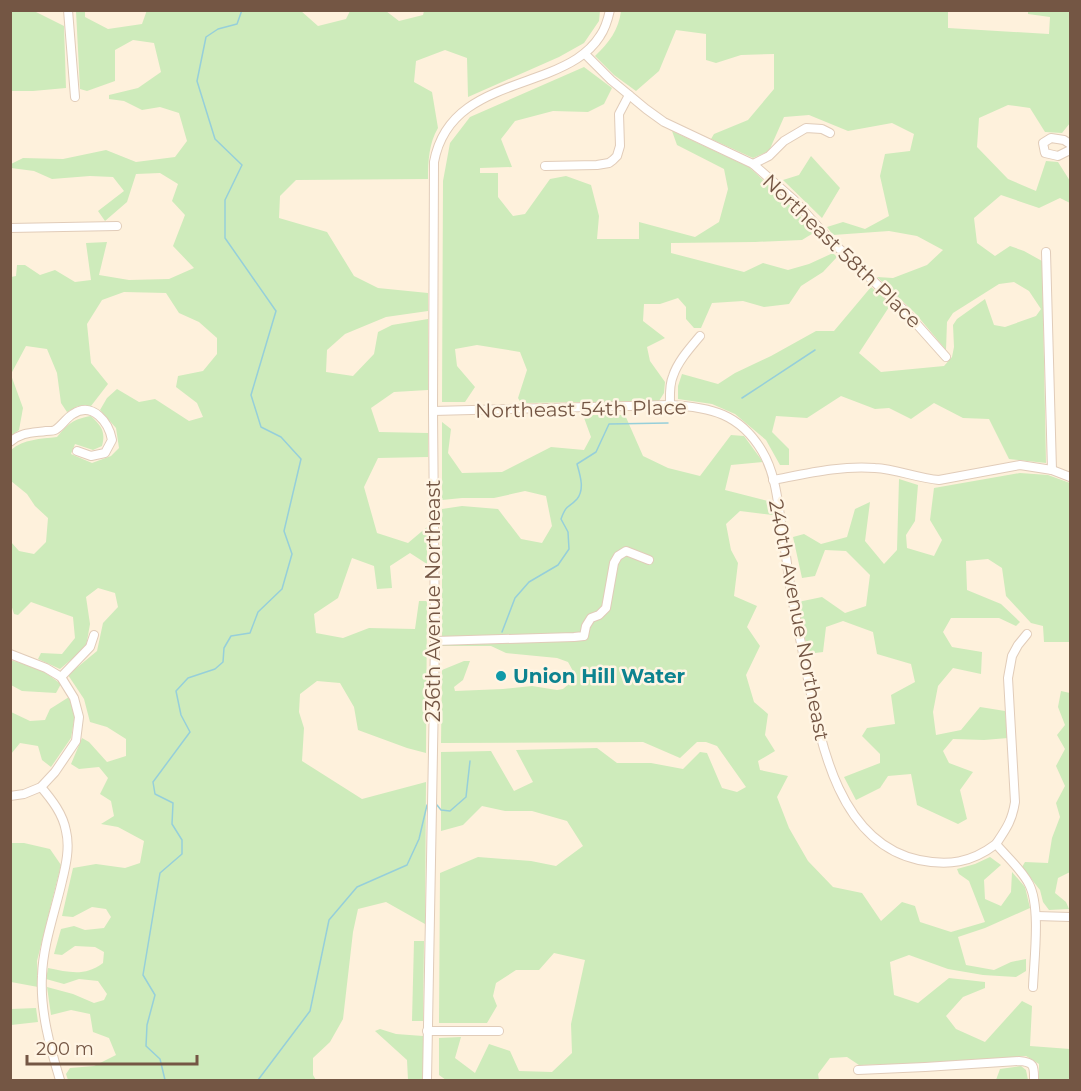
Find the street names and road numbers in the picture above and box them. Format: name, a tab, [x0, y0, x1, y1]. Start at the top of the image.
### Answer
street label: Northeast 58th Place	[758, 169, 926, 333]
street label: Northeast 54th Place	[475, 395, 687, 423]
street label: 236th Avenue Northeast	[421, 480, 445, 722]
street label: 240th Avenue Northeast	[764, 497, 834, 743]

